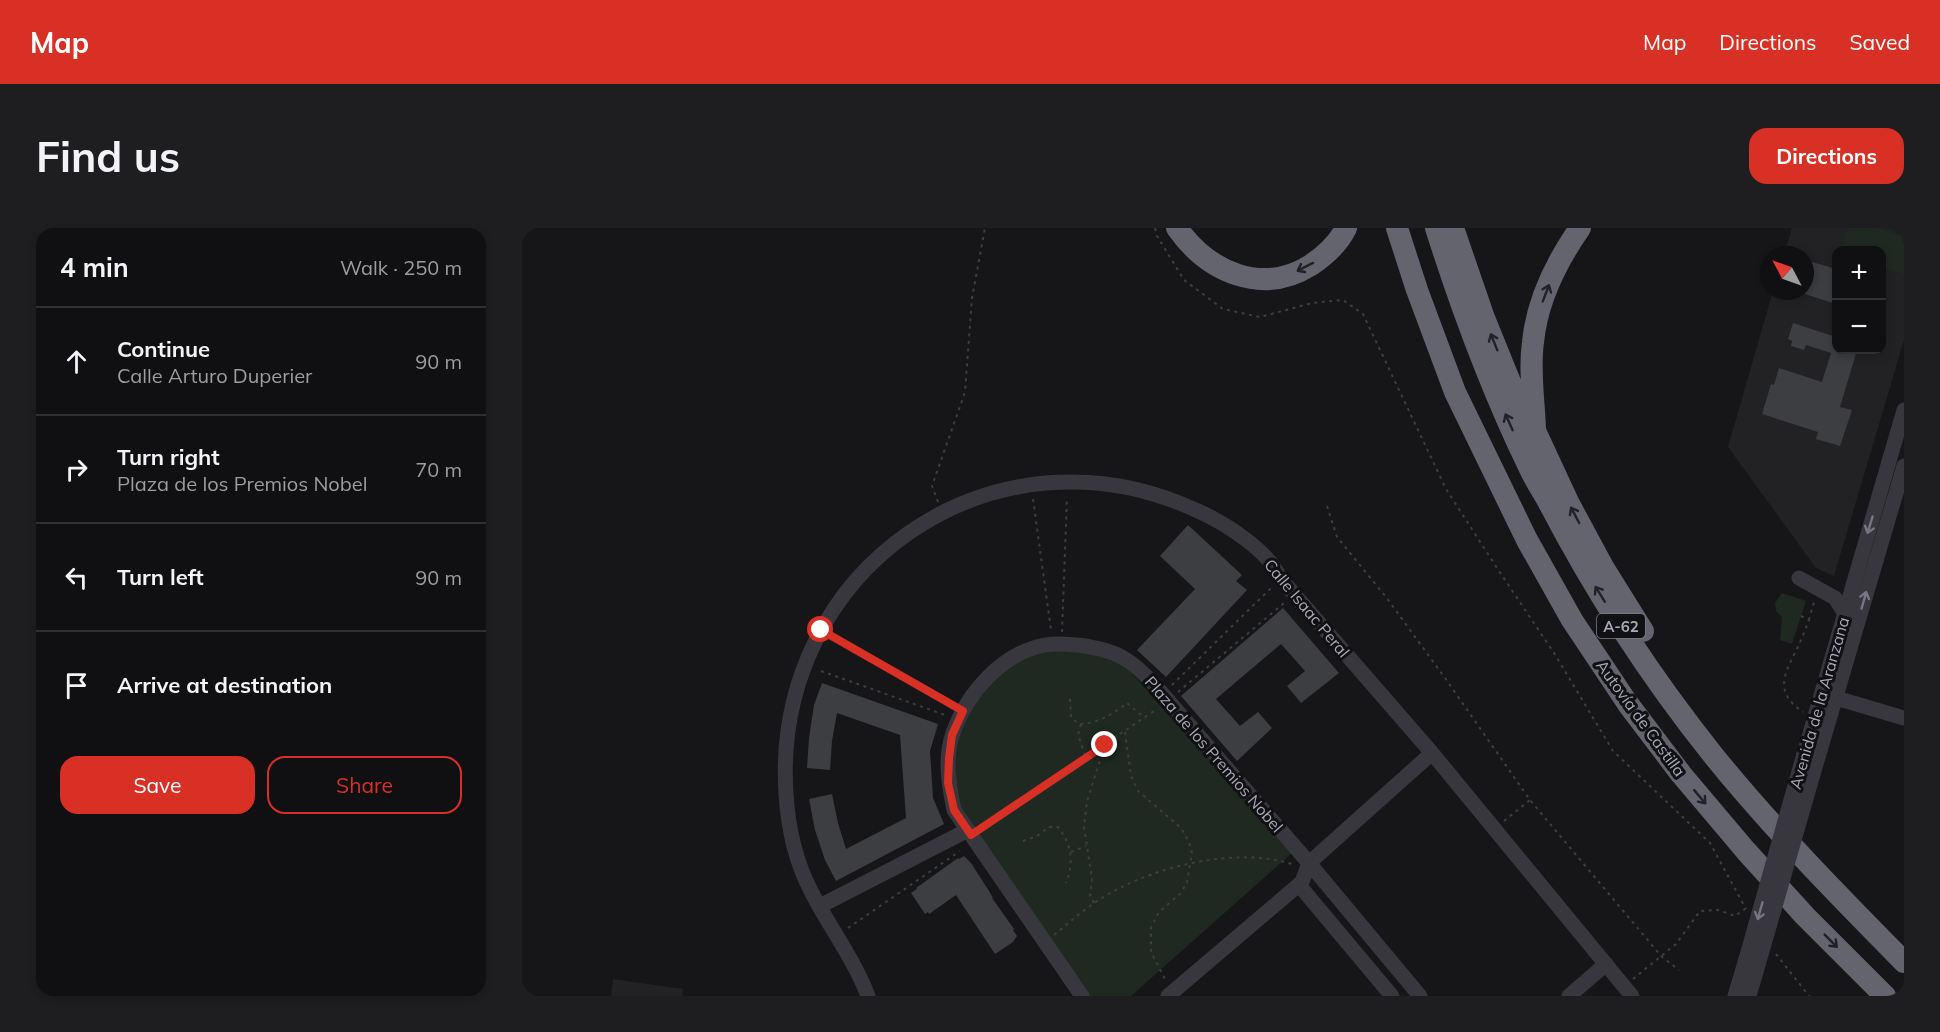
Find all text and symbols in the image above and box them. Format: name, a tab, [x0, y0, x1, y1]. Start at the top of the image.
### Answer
text: Map	[30, 25, 89, 60]
text: Map	[1643, 29, 1686, 55]
text: Directions	[1719, 29, 1816, 55]
text: Saved	[1849, 29, 1910, 55]
button: Directions	[1749, 128, 1904, 184]
text: Find us	[36, 130, 180, 183]
north arrow	[1760, 246, 1814, 300]
map controls	[1832, 246, 1886, 354]
button: +	[1832, 246, 1886, 300]
text: 4 min	[60, 251, 129, 284]
text: Walk · 250 m	[340, 255, 462, 280]
one-way arrow	[1296, 262, 1314, 274]
one-way arrow	[1541, 284, 1552, 303]
button: −	[1832, 300, 1886, 354]
one-way arrow	[1488, 334, 1499, 352]
text: Continue	[117, 335, 210, 363]
icon: ahead	[60, 345, 93, 378]
text: 90 m	[415, 349, 462, 374]
text: Calle Arturo Duperier	[117, 363, 312, 388]
one-way arrow	[1503, 413, 1514, 431]
text: Turn right	[117, 443, 220, 471]
icon: right	[60, 453, 93, 486]
text: 70 m	[415, 457, 462, 482]
text: Plaza de los Premios Nobel	[117, 471, 367, 496]
one-way arrow	[1569, 506, 1580, 524]
one-way arrow	[1864, 515, 1875, 534]
street label: Calle Isaac Peral	[1260, 555, 1354, 661]
icon: left	[60, 561, 93, 594]
text: Turn left	[117, 563, 204, 591]
text: 90 m	[415, 565, 462, 590]
one-way arrow	[1593, 586, 1605, 603]
one-way arrow	[1859, 591, 1870, 610]
road number: A-62	[1597, 614, 1645, 638]
street label: Avenida de la Aranzana	[1785, 615, 1853, 791]
route start	[807, 616, 833, 642]
street label: Autovía de Castilla	[1592, 656, 1690, 780]
icon: arrive	[60, 669, 93, 702]
text: Arrive at destination	[117, 671, 332, 699]
street label: Plaza de los Premios Nobel	[1141, 672, 1287, 836]
route end	[1091, 731, 1117, 757]
button: Save	[60, 756, 255, 814]
button: Share	[267, 756, 462, 814]
one-way arrow	[1693, 789, 1707, 804]
one-way arrow	[1754, 901, 1765, 920]
one-way arrow	[1823, 934, 1838, 949]

